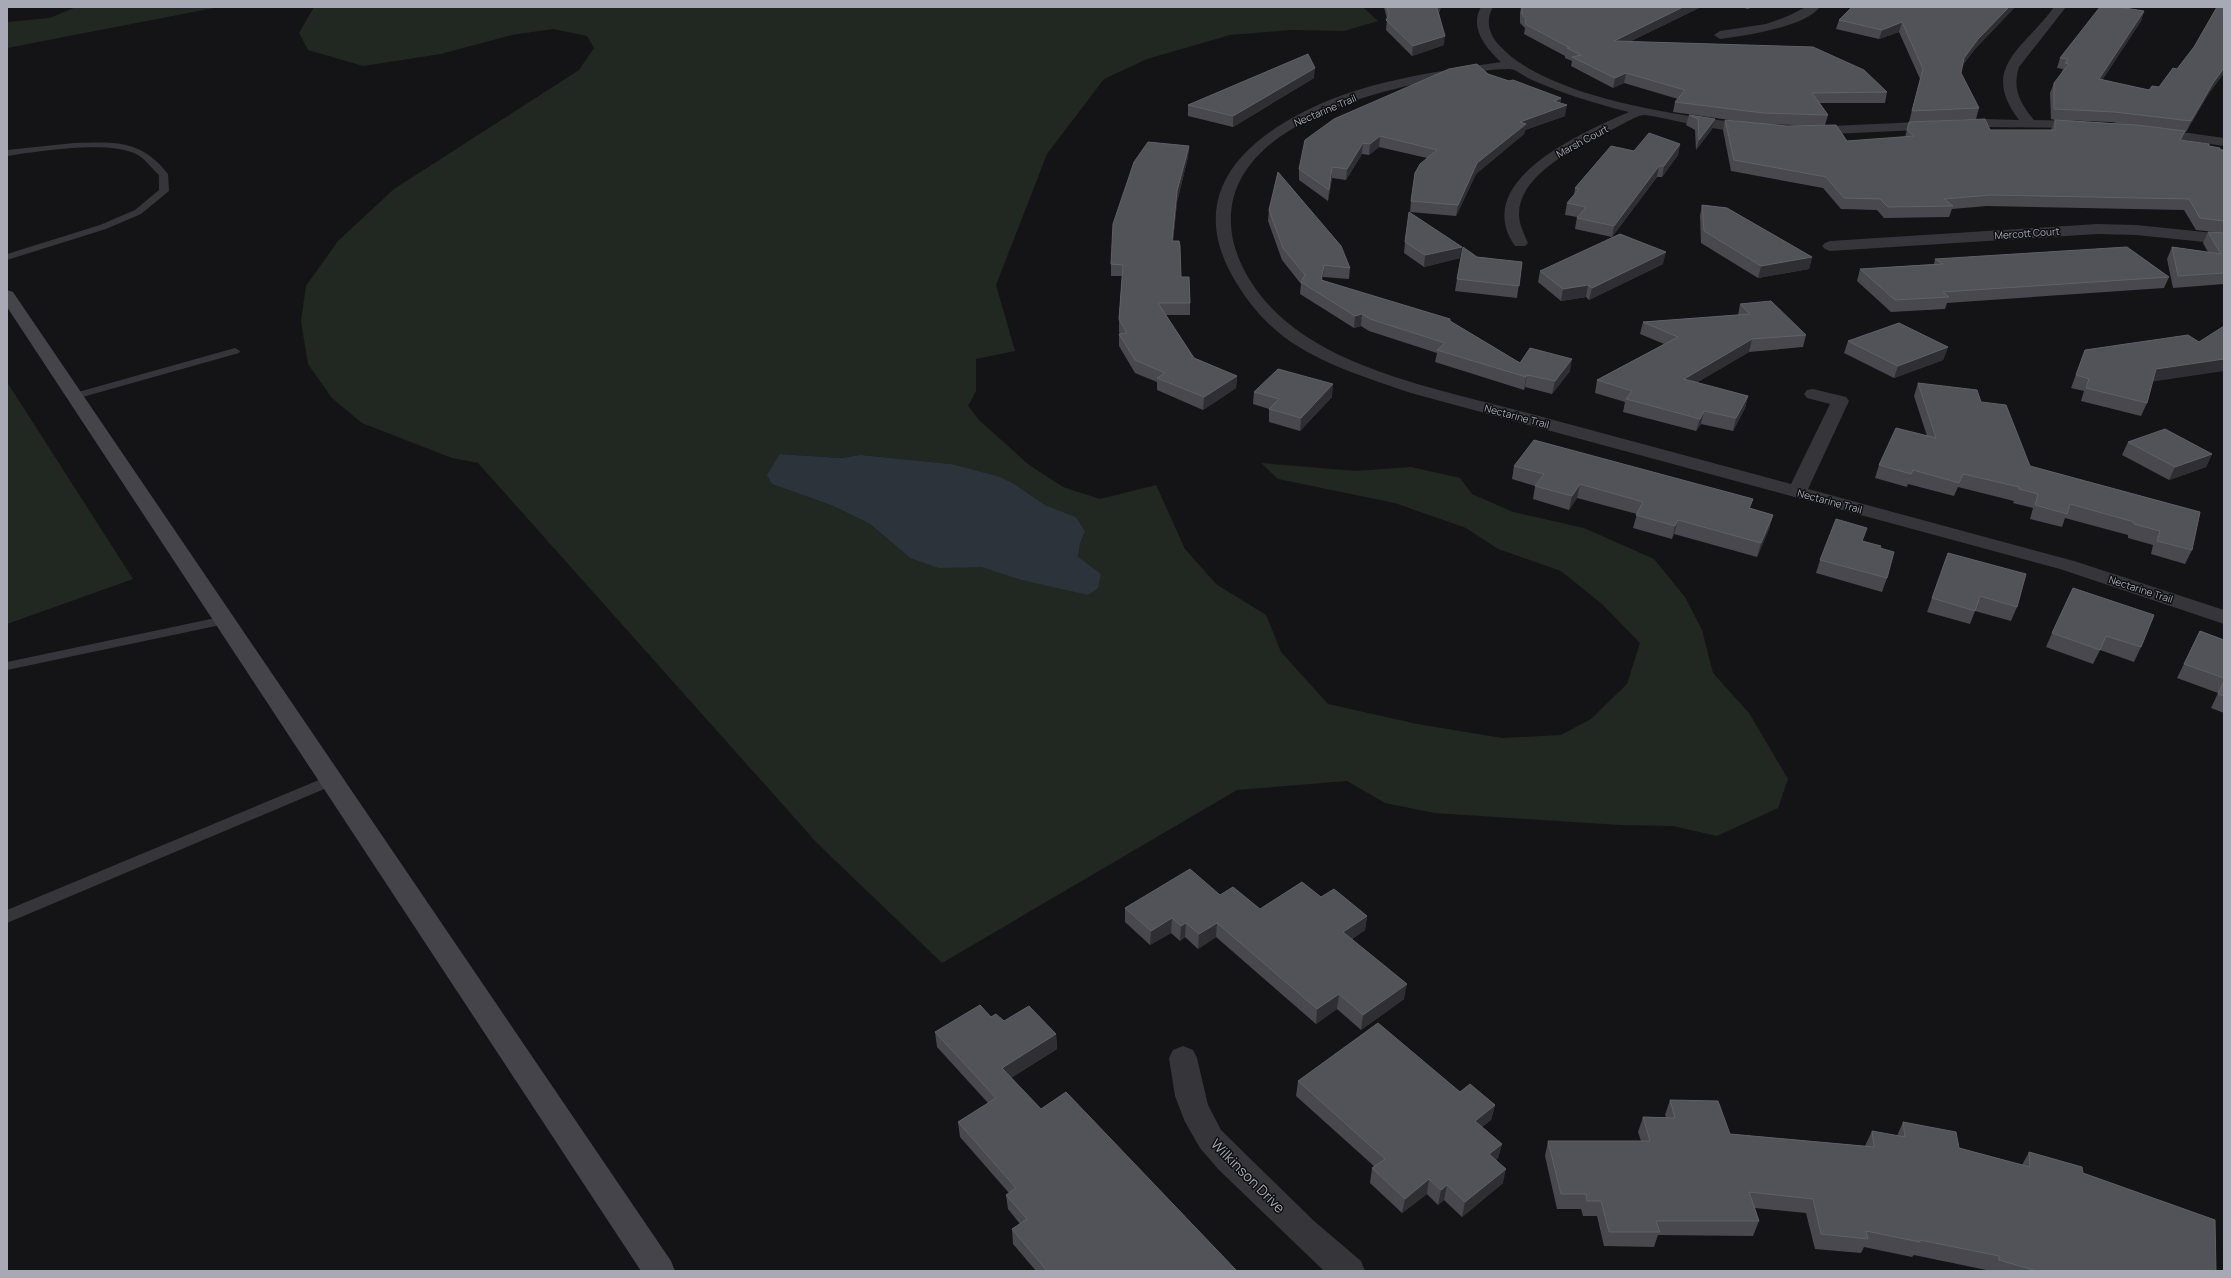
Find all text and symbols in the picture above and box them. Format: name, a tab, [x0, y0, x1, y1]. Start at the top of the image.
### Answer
street label: Nectarine Trail	[1292, 91, 1358, 129]
street label: Marsh Court	[1553, 121, 1611, 161]
street label: Mercott Court	[1994, 224, 2060, 242]
street label: Nectarine Trail	[1483, 401, 1551, 431]
street label: Nectarine Trail	[1796, 486, 1864, 516]
street label: Nectarine Trail	[2107, 572, 2175, 606]
street label: Wilkinson Drive	[1207, 1135, 1289, 1217]

